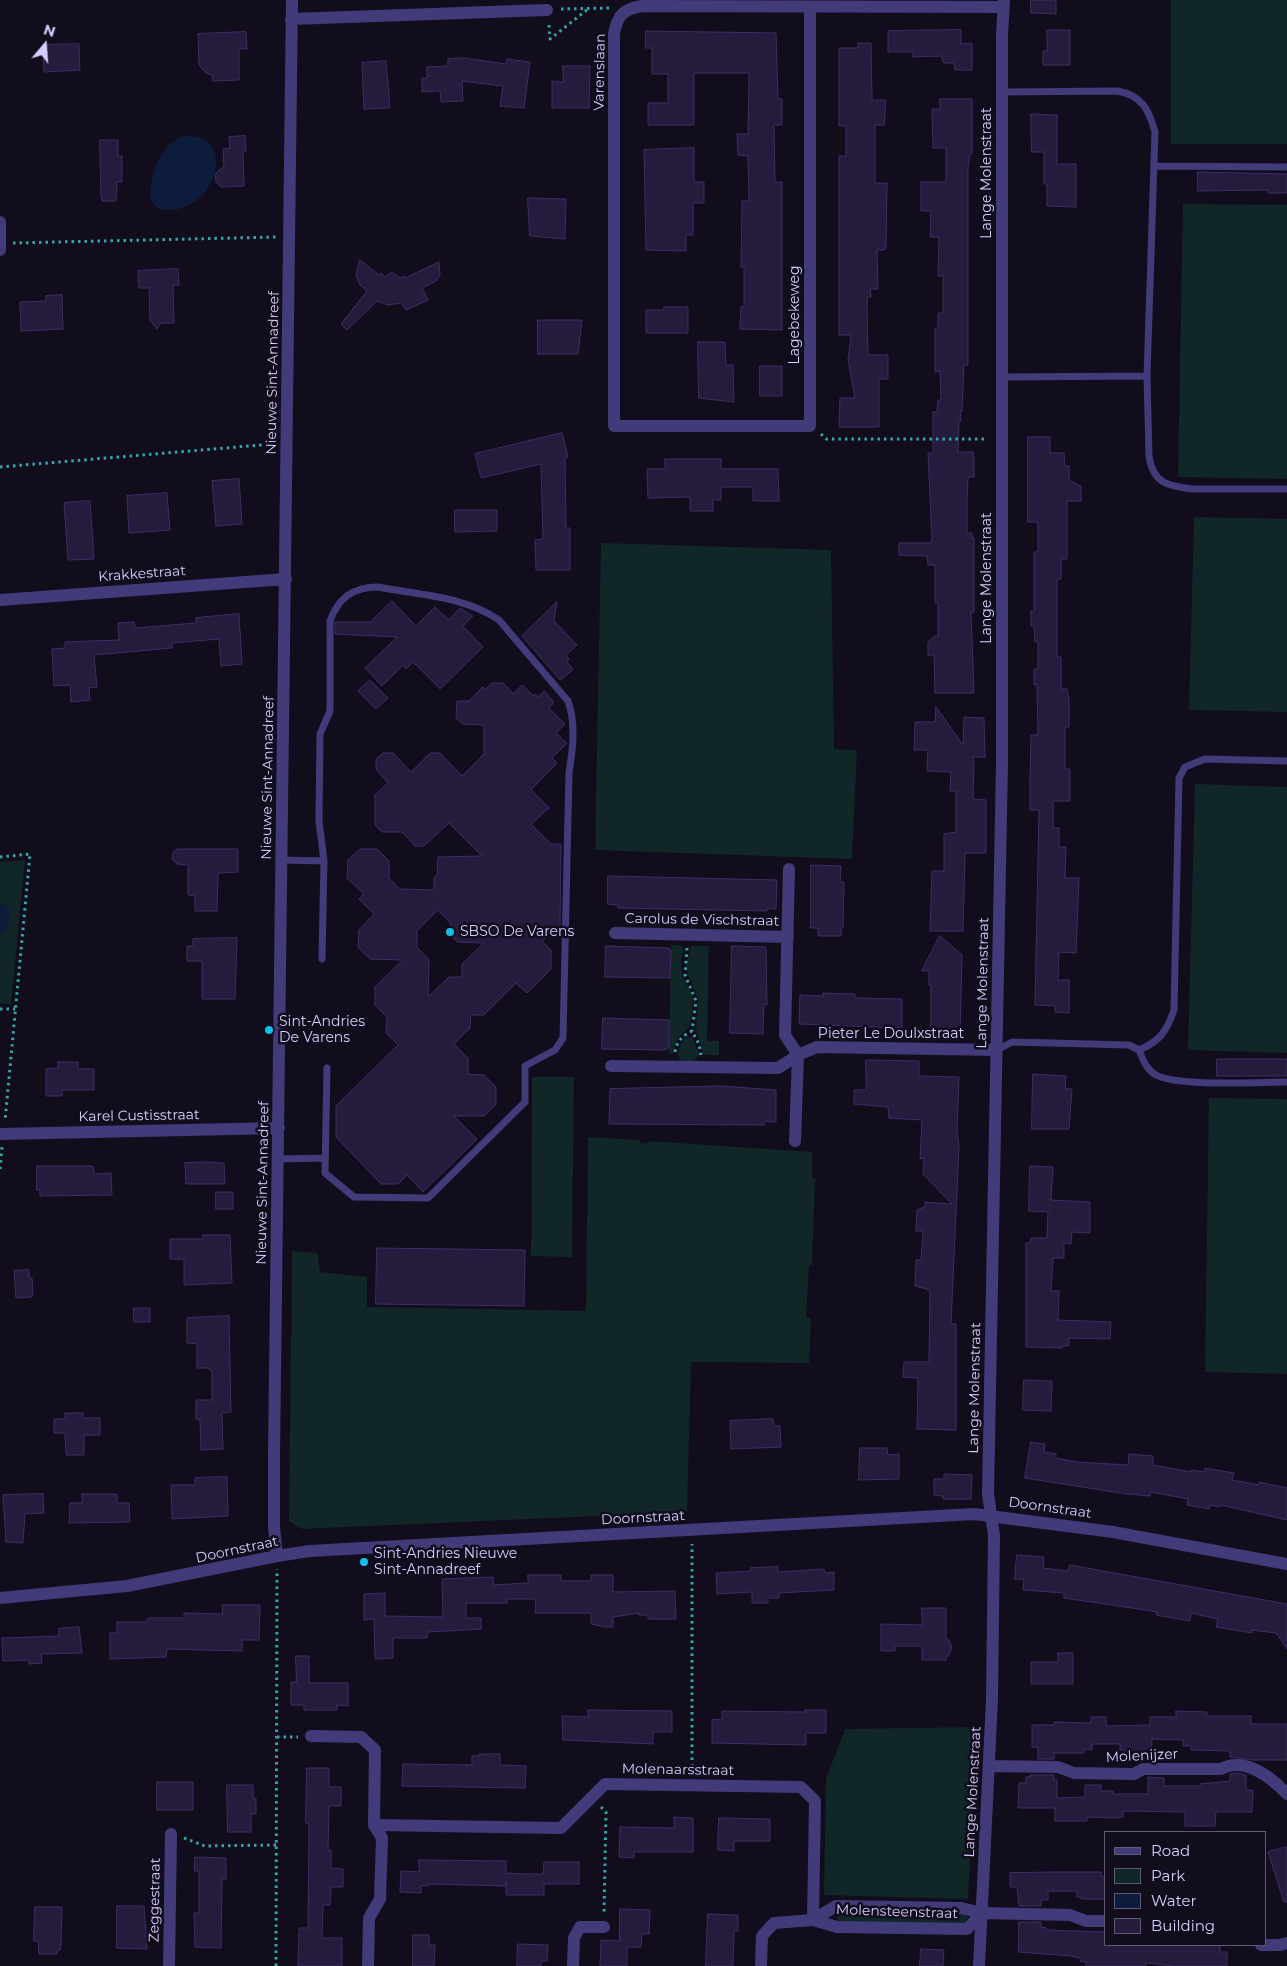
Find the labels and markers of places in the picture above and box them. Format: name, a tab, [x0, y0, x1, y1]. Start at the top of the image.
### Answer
place label: SBSO De Varens	[460, 924, 574, 940]
marker: SBSO De Varens	[444, 926, 456, 938]
place label: Sint-Andries De Varens	[279, 1014, 365, 1046]
marker: Sint-Andries De Varens	[263, 1024, 275, 1036]
place label: Sint-Andries Nieuwe Sint-Annadreef	[374, 1546, 517, 1578]
marker: Sint-Andries Nieuwe Sint-Annadreef	[358, 1556, 370, 1568]

